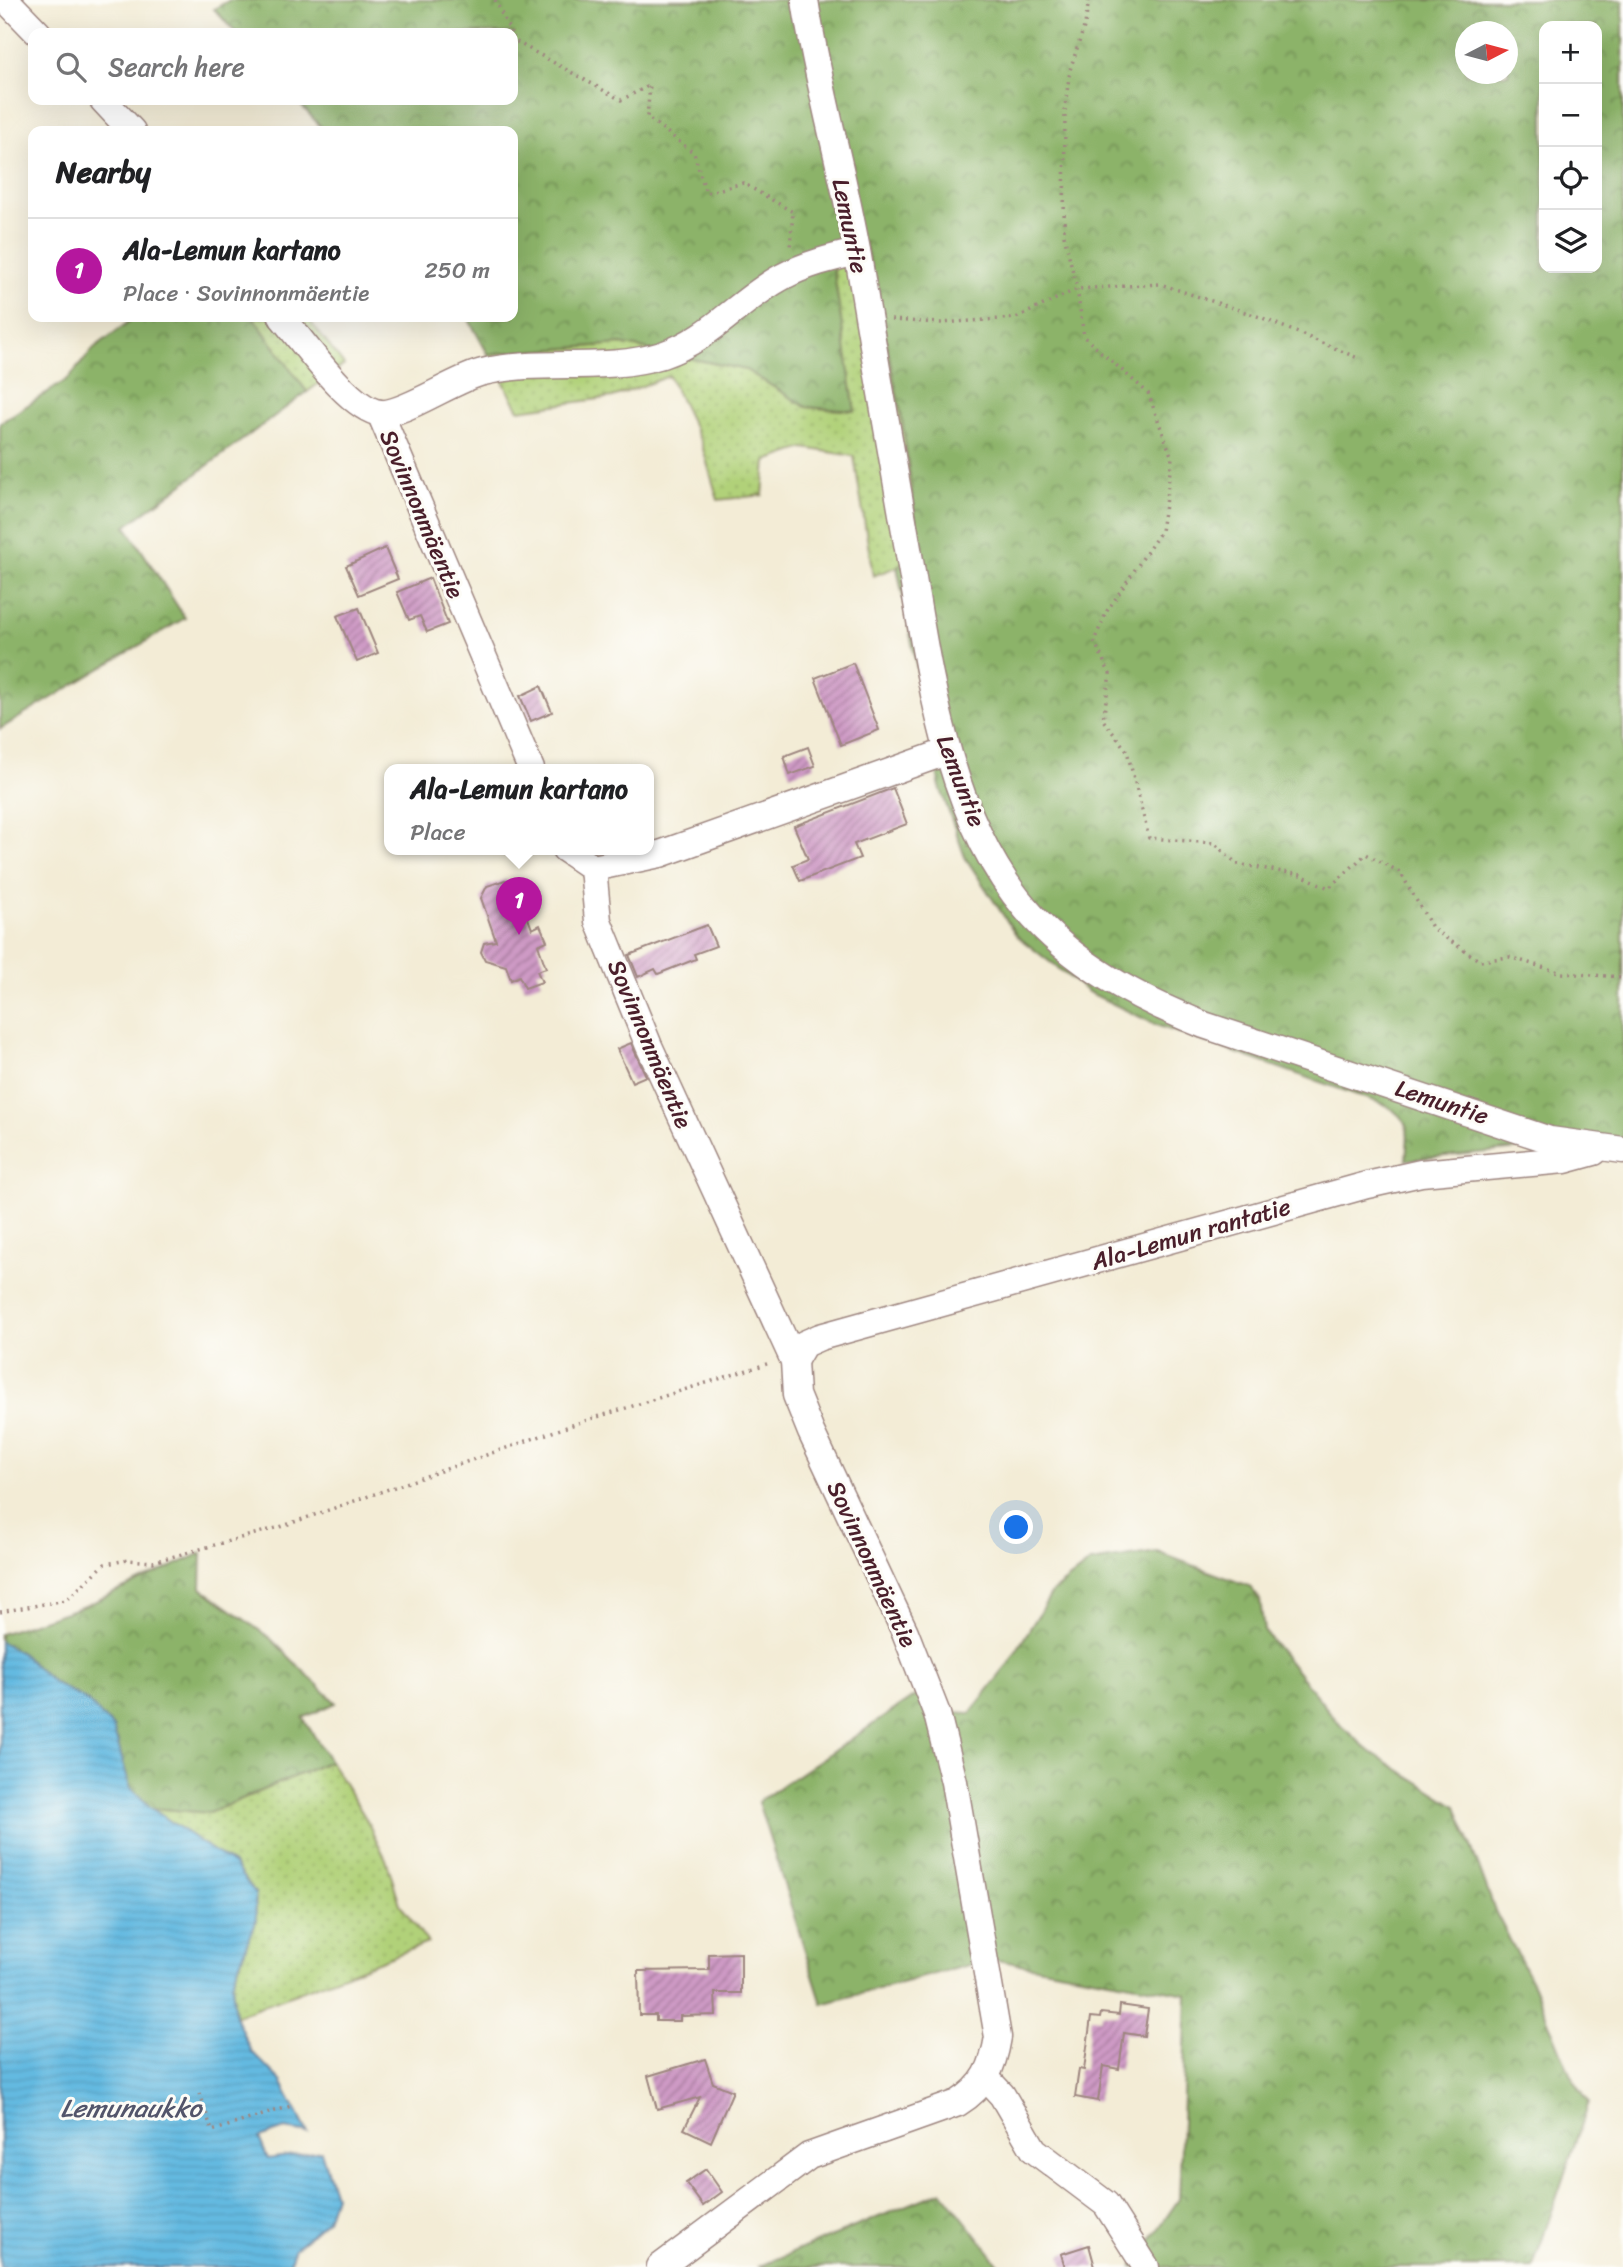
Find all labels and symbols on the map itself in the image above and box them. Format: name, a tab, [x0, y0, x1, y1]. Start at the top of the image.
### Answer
north arrow	[1455, 21, 1518, 84]
street label: Lemuntie	[819, 175, 881, 277]
street label: Sovinnonmäentie	[367, 423, 477, 606]
street label: Lemuntie	[924, 729, 998, 833]
pin: 1	[496, 877, 542, 935]
street label: Sovinnonmäentie	[595, 953, 705, 1136]
street label: Lemuntie	[1390, 1067, 1494, 1137]
street label: Ala-Lemun rantatie	[1085, 1185, 1296, 1283]
street label: Sovinnonmäentie	[815, 1473, 929, 1655]
your location	[999, 1510, 1033, 1544]
water label: Lemunaukko	[60, 2085, 203, 2131]

